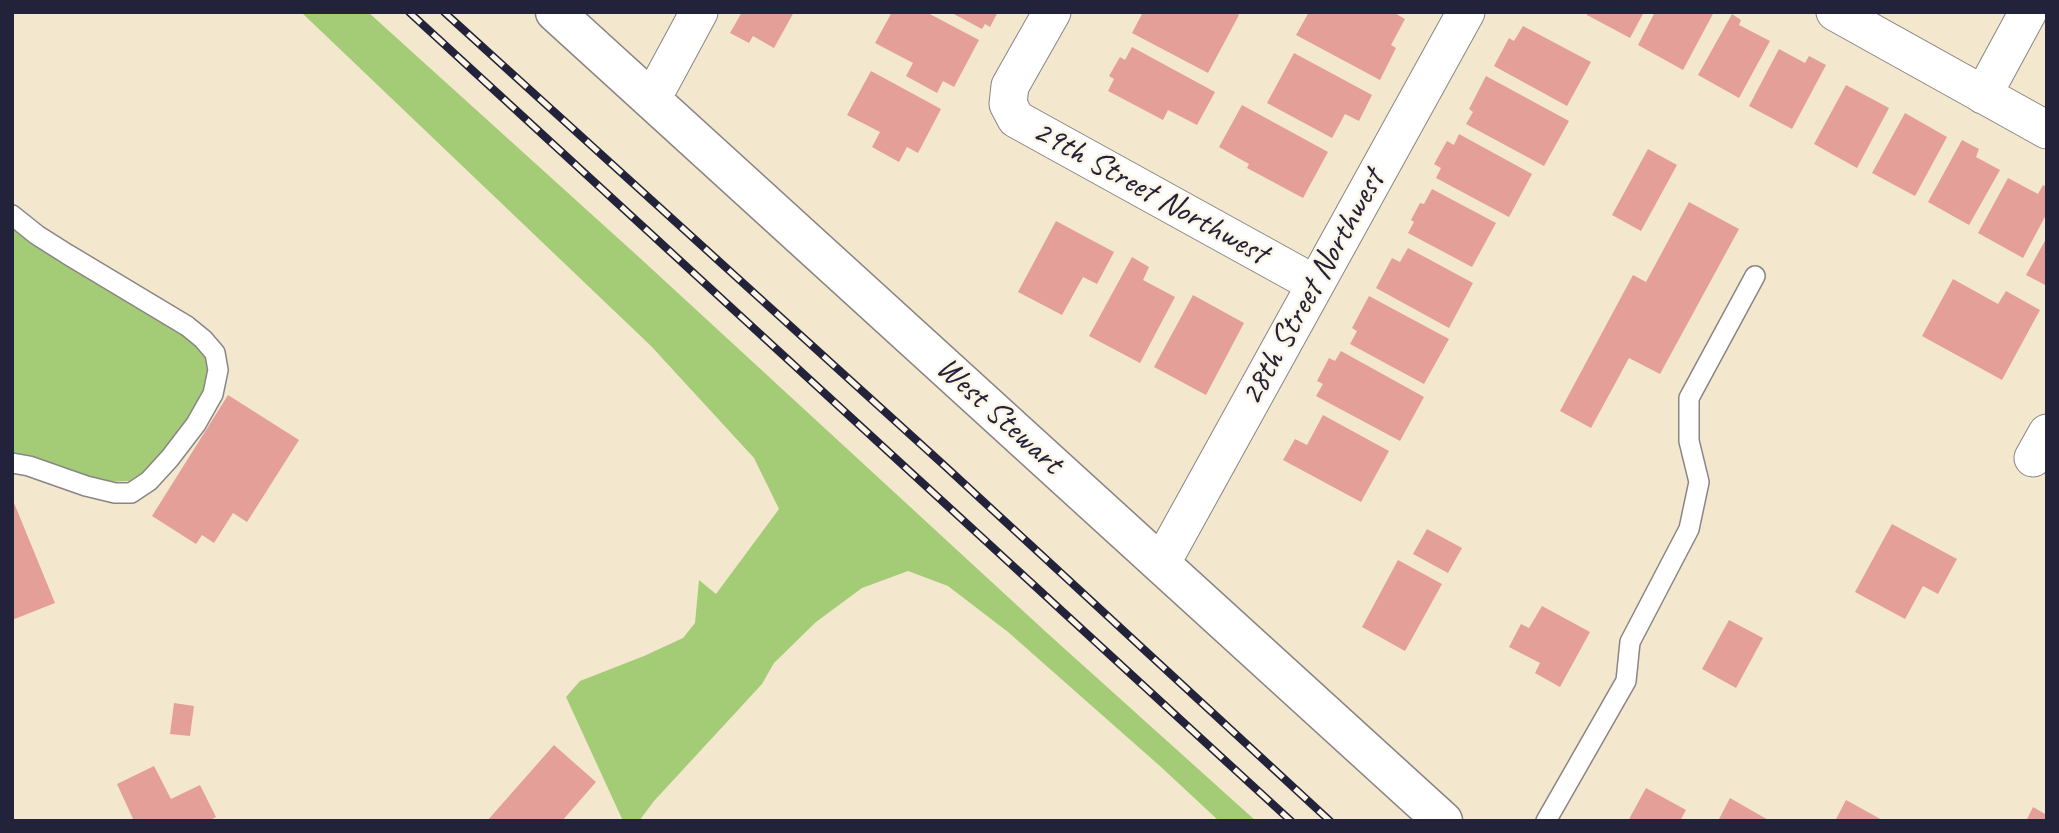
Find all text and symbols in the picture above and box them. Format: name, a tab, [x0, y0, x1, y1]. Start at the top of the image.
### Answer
street label: 29th Street Northwest	[1026, 112, 1274, 274]
street label: 28th Street Northwest	[1232, 164, 1394, 412]
street label: West Stewart	[928, 349, 1070, 483]

